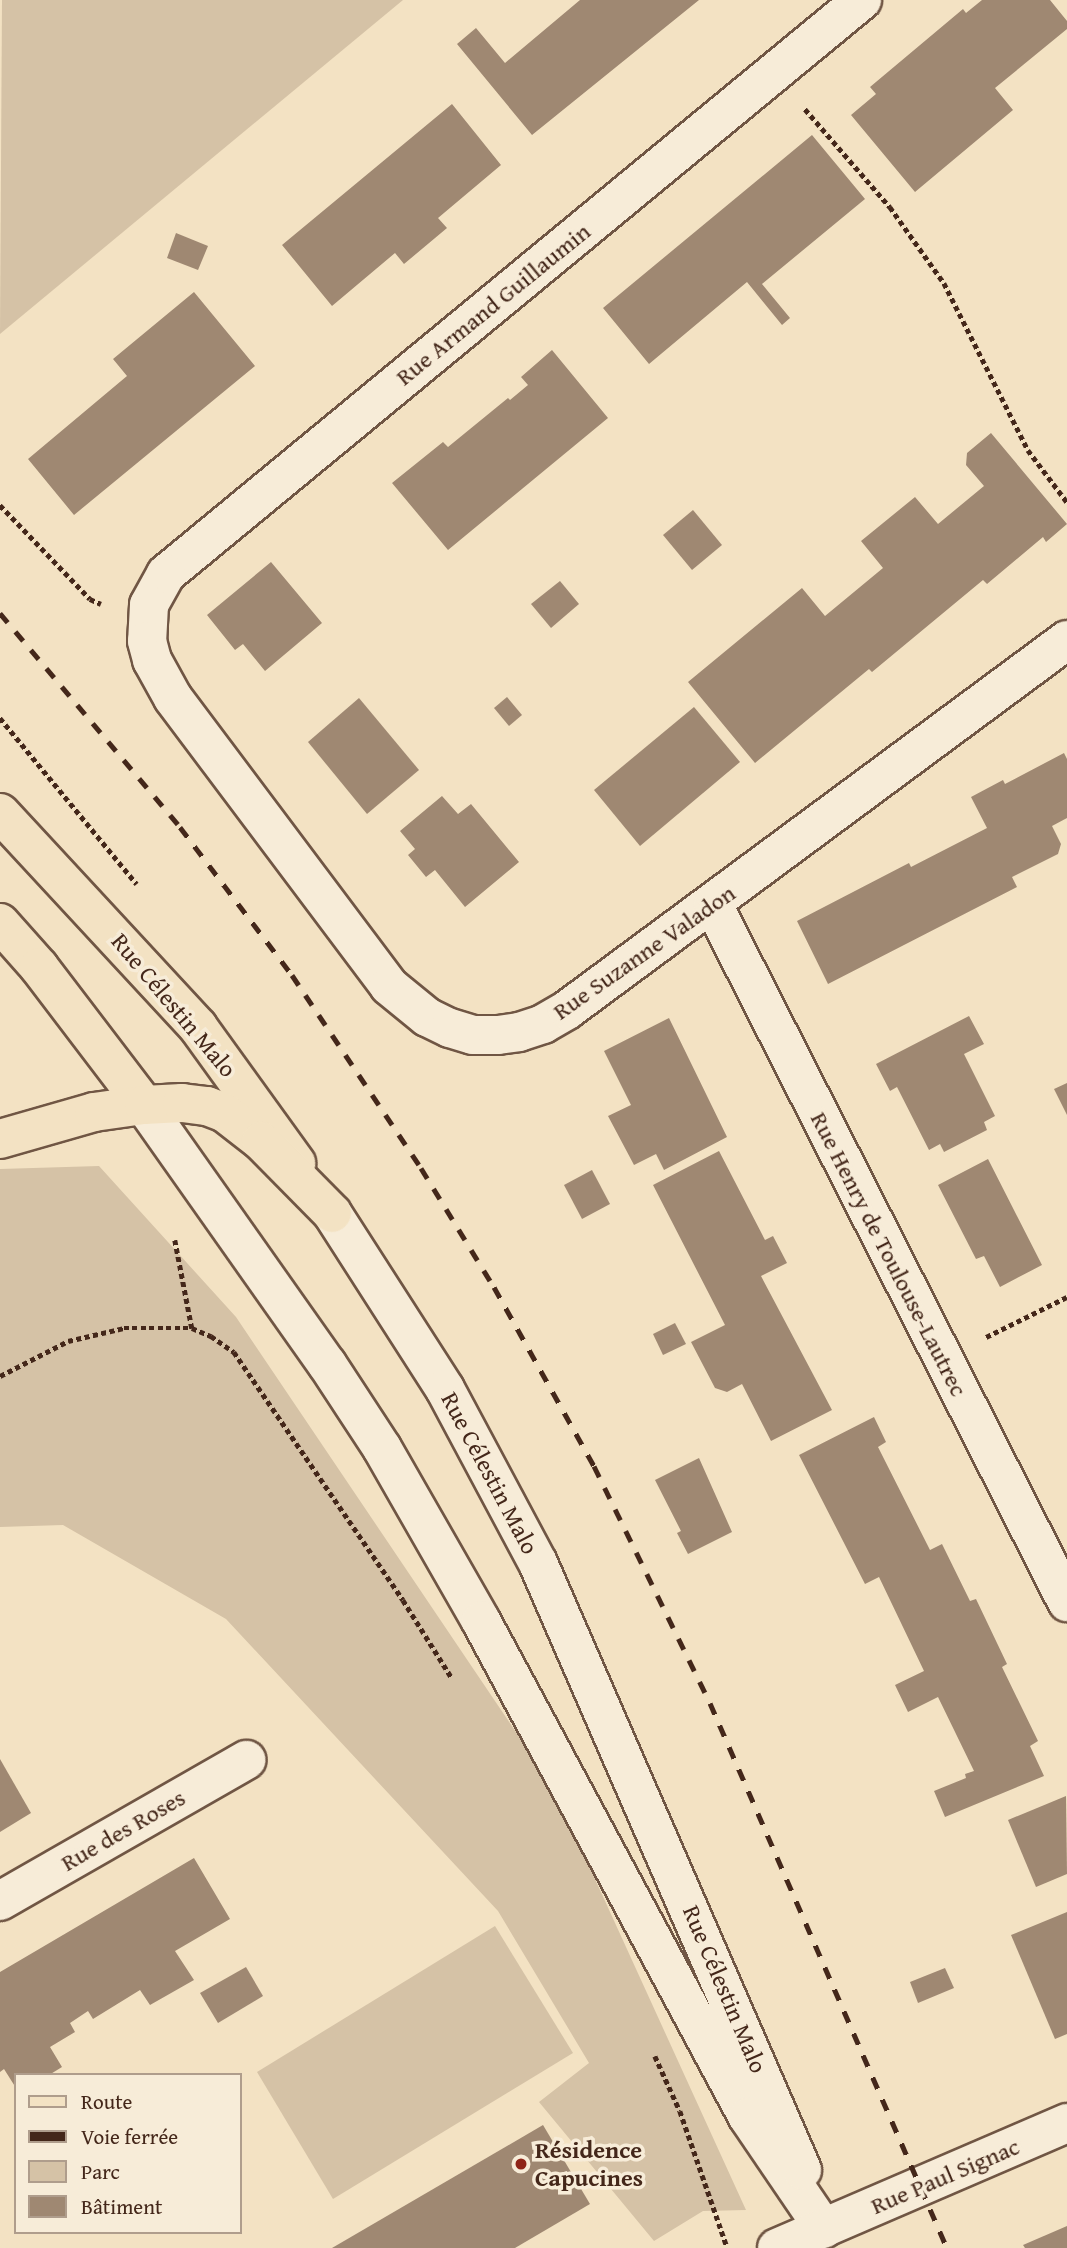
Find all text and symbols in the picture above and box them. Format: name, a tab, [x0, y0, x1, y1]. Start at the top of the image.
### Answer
street label: Rue Armand Guillaumin	[390, 217, 596, 391]
street label: Rue Suzanne Valadon	[547, 878, 741, 1026]
street label: Rue Célestin Malo	[105, 927, 243, 1083]
street label: Rue Henry de Toulouse-Lautrec	[805, 1107, 973, 1401]
street label: Rue Célestin Malo	[435, 1387, 545, 1559]
street label: Rue des Roses	[56, 1783, 190, 1877]
street label: Rue Célestin Malo	[677, 1901, 773, 2077]
legend	[14, 2073, 242, 2234]
text: Route	[81, 2086, 132, 2117]
text: Voie ferrée	[81, 2121, 178, 2152]
street label: Rue Paul Signac	[866, 2132, 1024, 2220]
place label: Résidence Capucines	[535, 2136, 643, 2192]
text: Parc	[81, 2156, 120, 2187]
marker: Résidence Capucines	[513, 2156, 529, 2172]
text: Bâtiment	[81, 2191, 162, 2222]

